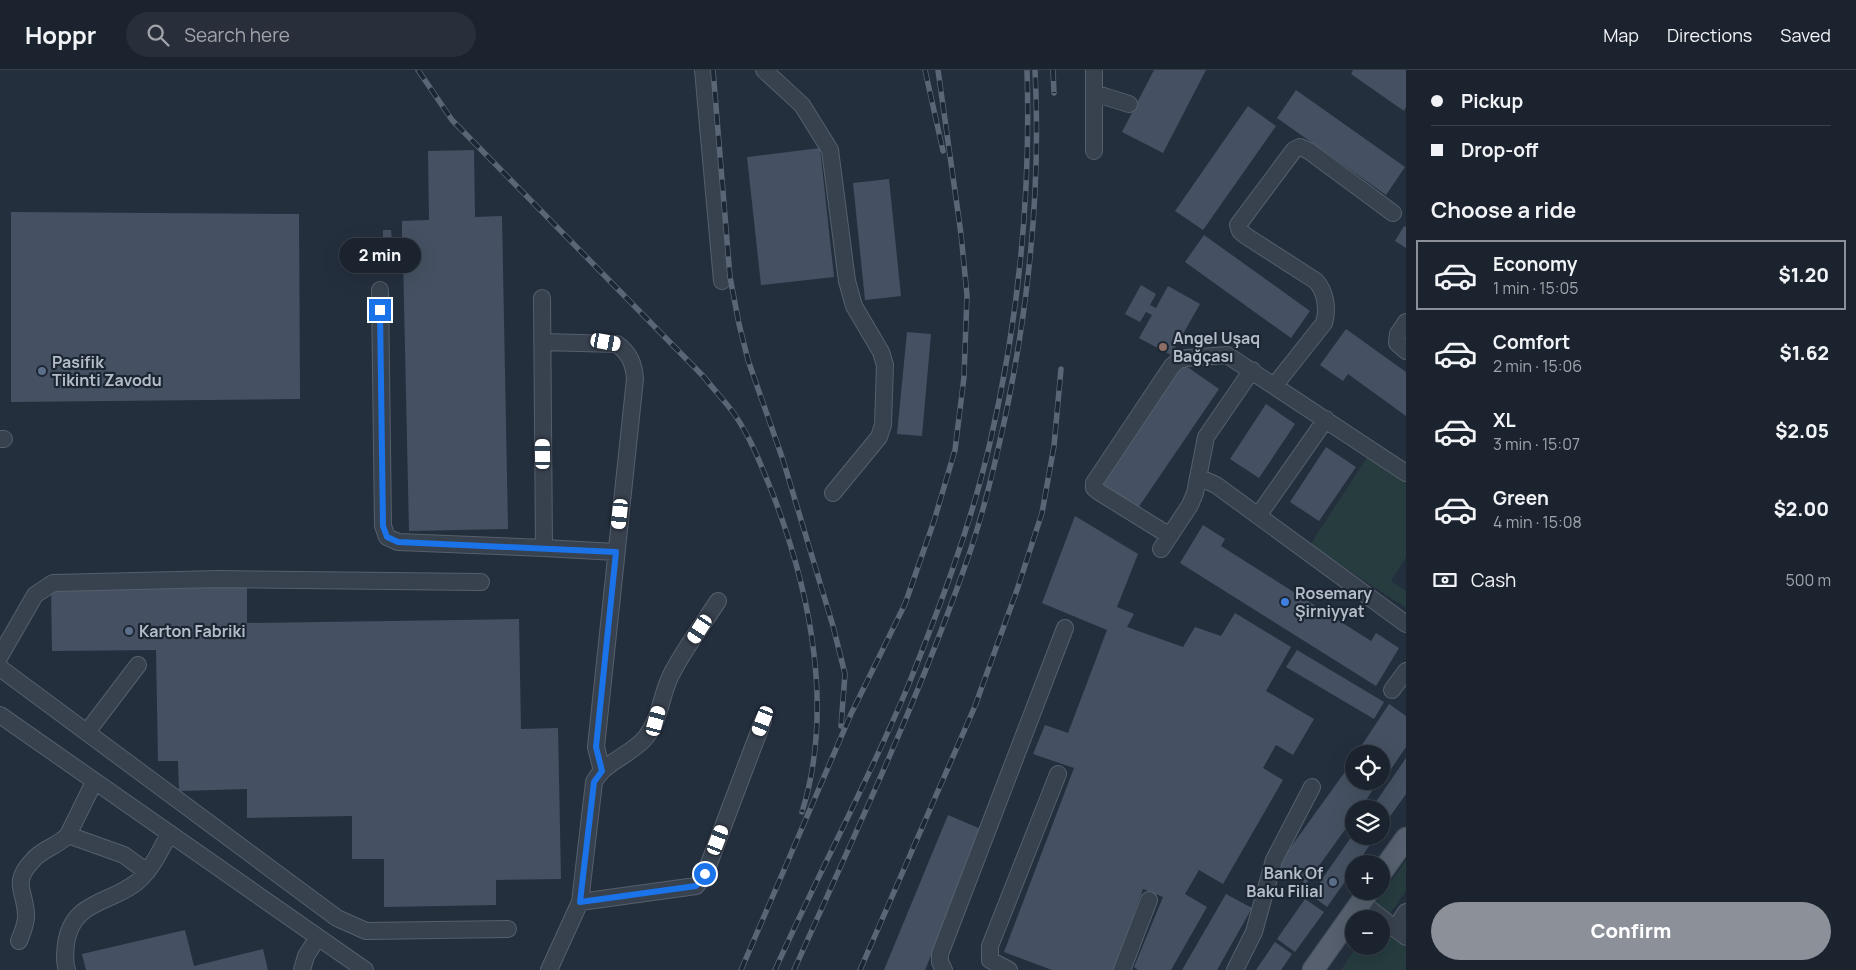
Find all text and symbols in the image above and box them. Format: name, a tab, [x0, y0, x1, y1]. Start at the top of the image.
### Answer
search box	[126, 12, 476, 57]
text: Hoppr	[25, 18, 96, 51]
icon: search	[144, 21, 172, 49]
text: Search here	[184, 22, 290, 48]
text: Map	[1603, 23, 1639, 47]
text: Directions	[1667, 23, 1752, 47]
text: Saved	[1780, 23, 1831, 47]
text: Pickup	[1461, 88, 1523, 114]
text: Drop-off	[1461, 137, 1538, 163]
text: Choose a ride	[1431, 195, 1576, 225]
callout: 2 min	[339, 238, 421, 272]
text: 2 min	[359, 244, 401, 266]
text: Economy	[1493, 251, 1577, 277]
icon: car	[1433, 253, 1478, 298]
text: $1.20	[1779, 262, 1829, 288]
text: 1 min · 15:05	[1493, 277, 1579, 299]
route end	[369, 299, 391, 321]
place label: Angel Uşaq Bağçası	[1173, 327, 1260, 367]
text: Comfort	[1493, 329, 1570, 355]
icon: car	[1433, 331, 1478, 376]
car	[589, 332, 622, 352]
text: $1.62	[1780, 340, 1829, 366]
marker: Angel Uşaq Bağçası	[1157, 341, 1169, 353]
place label: Pasifik Tikinti Zavodu	[52, 351, 162, 391]
text: 2 min · 15:06	[1493, 355, 1582, 377]
marker: Pasifik Tikinti Zavodu	[36, 365, 48, 377]
text: XL	[1493, 407, 1516, 433]
icon: car	[1433, 409, 1478, 454]
text: $2.05	[1775, 418, 1829, 444]
text: 3 min · 15:07	[1493, 433, 1580, 455]
car	[535, 439, 550, 469]
text: Green	[1493, 485, 1549, 511]
icon: car	[1433, 487, 1478, 532]
text: $2.00	[1774, 496, 1829, 522]
car	[610, 498, 629, 530]
text: 4 min · 15:08	[1493, 511, 1582, 533]
icon: cash	[1431, 566, 1459, 594]
text: Cash	[1471, 567, 1516, 593]
text: 500 m	[1785, 569, 1831, 591]
place label: Rosemary Şirniyyat	[1295, 582, 1372, 622]
marker: Rosemary Şirniyyat	[1279, 596, 1291, 608]
car	[685, 612, 714, 646]
place label: Karton Fabriki	[139, 620, 246, 642]
marker: Karton Fabriki	[123, 625, 135, 637]
car	[750, 704, 775, 738]
car	[644, 705, 667, 737]
map controls	[1345, 745, 1390, 955]
button: locate	[1345, 745, 1390, 790]
button: layers	[1345, 800, 1390, 845]
car	[705, 823, 730, 857]
button: +	[1345, 855, 1390, 900]
place label: Bank Of Baku Filial	[1246, 862, 1323, 902]
route start	[694, 863, 716, 885]
marker: Bank Of Baku Filial	[1327, 876, 1339, 888]
button: Confirm	[1431, 902, 1831, 960]
button: −	[1345, 910, 1390, 955]

